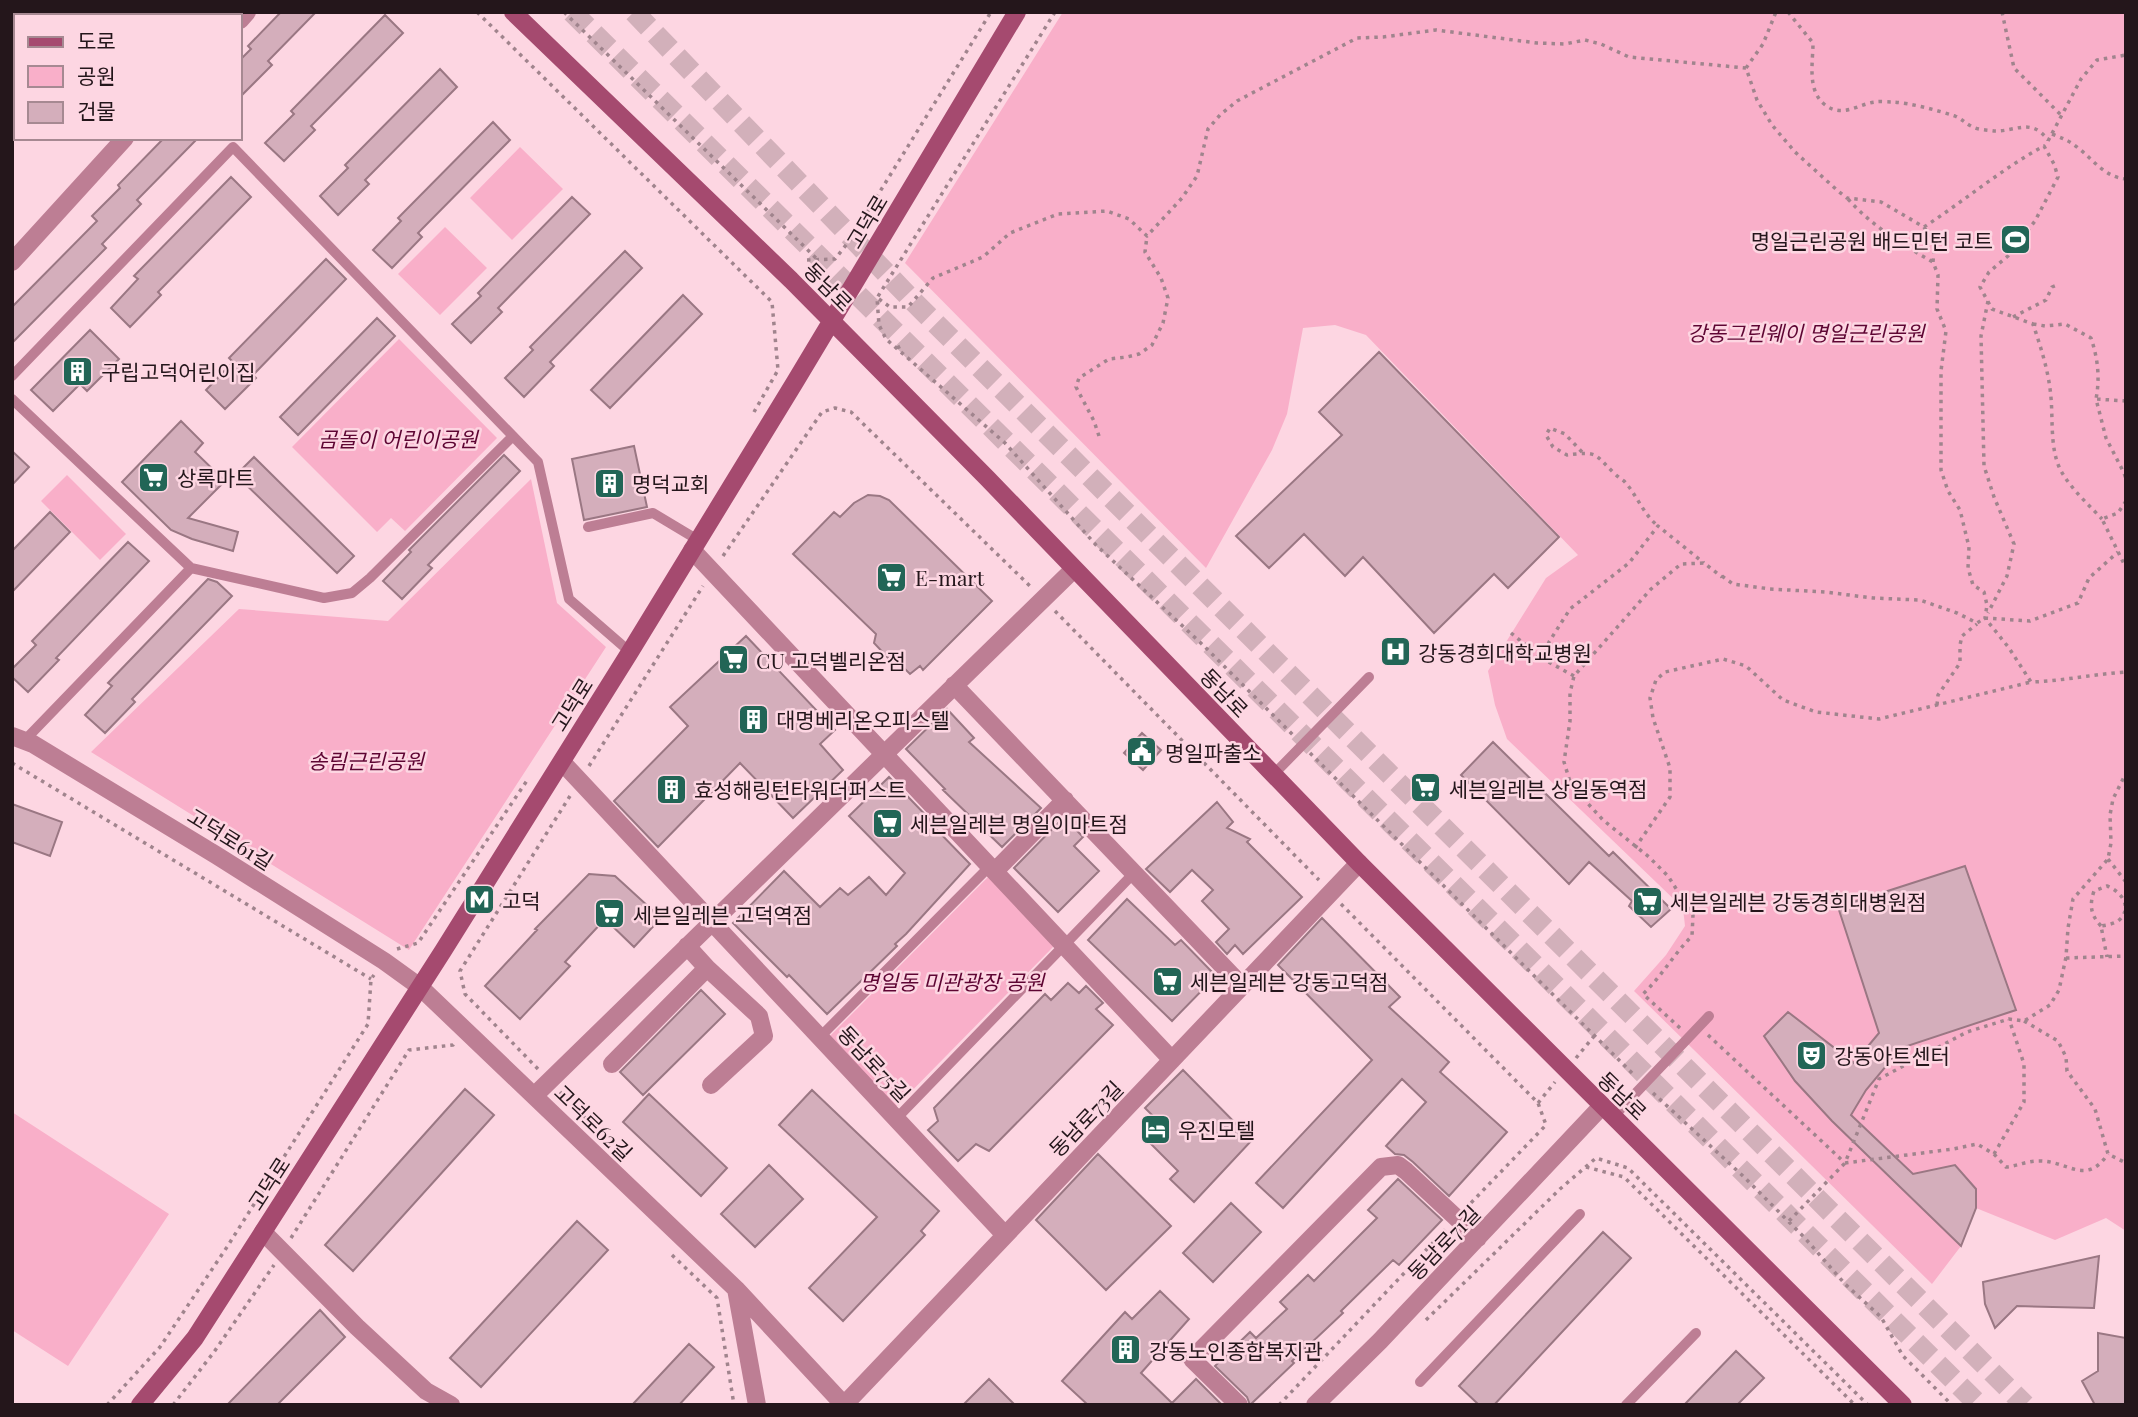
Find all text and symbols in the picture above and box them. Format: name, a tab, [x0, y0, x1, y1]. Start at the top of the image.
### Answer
legend	[14, 14, 242, 140]
text: 도로	[77, 26, 116, 54]
text: 공원	[77, 61, 116, 89]
text: 건물	[77, 96, 116, 124]
street label: 고덕로	[839, 189, 893, 253]
sports icon: 명일근린공원 배드민턴 코트	[1999, 223, 2033, 257]
place label: 명일근린공원 배드민턴 코트	[1751, 226, 1993, 254]
street label: 동남로	[799, 256, 859, 316]
park label: 강동그린웨이 명일근린공원	[1687, 318, 1926, 346]
building icon: 구립고덕어린이집	[61, 354, 95, 388]
place label: 구립고덕어린이집	[101, 357, 256, 385]
park label: 곰돌이 어린이공원	[318, 424, 480, 452]
supermarket icon: 상록마트	[137, 460, 171, 494]
place label: 상록마트	[177, 463, 254, 491]
building icon: 명덕교회	[592, 466, 626, 500]
place label: 명덕교회	[632, 469, 709, 497]
supermarket icon: E-mart	[875, 560, 909, 594]
place label: E-mart	[915, 563, 985, 591]
hospital icon: 강동경희대학교병원	[1378, 635, 1412, 669]
place label: 강동경희대학교병원	[1418, 638, 1592, 666]
supermarket icon: CU 고덕벨리온점	[716, 643, 750, 677]
place label: CU 고덕벨리온점	[756, 646, 906, 674]
street label: 동남로	[1195, 661, 1255, 723]
street label: 고덕로	[544, 672, 598, 736]
building icon: 대명베리온오피스텔	[736, 702, 770, 736]
place label: 대명베리온오피스텔	[776, 705, 950, 733]
public building icon: 명일파출소	[1125, 735, 1159, 769]
place label: 명일파출소	[1165, 738, 1262, 766]
park label: 송림근린공원	[308, 746, 426, 774]
supermarket icon: 세븐일레븐 상일동역점	[1409, 771, 1443, 805]
building icon: 효성해링턴타워더퍼스트	[654, 772, 688, 806]
place label: 세븐일레븐 상일동역점	[1449, 774, 1647, 802]
place label: 효성해링턴타워더퍼스트	[694, 775, 907, 803]
street label: 고덕로61길	[183, 801, 279, 875]
supermarket icon: 세븐일레븐 명일이마트점	[870, 806, 904, 840]
place label: 세븐일레븐 명일이마트점	[910, 809, 1128, 837]
metro station icon: 고덕	[462, 883, 496, 917]
supermarket icon: 세븐일레븐 강동경희대병원점	[1630, 884, 1664, 918]
place label: 고덕	[502, 886, 541, 914]
place label: 세븐일레븐 강동경희대병원점	[1670, 887, 1926, 915]
supermarket icon: 세븐일레븐 고덕역점	[593, 897, 627, 931]
place label: 세븐일레븐 고덕역점	[633, 900, 812, 928]
supermarket icon: 세븐일레븐 강동고덕점	[1150, 964, 1184, 998]
park label: 명일동 미관광장 공원	[860, 967, 1046, 995]
place label: 세븐일레븐 강동고덕점	[1190, 967, 1388, 995]
street label: 동남로75길	[833, 1019, 917, 1107]
theatre icon: 강동아트센터	[1794, 1038, 1828, 1072]
place label: 강동아트센터	[1834, 1041, 1950, 1069]
street label: 동남로	[1592, 1065, 1654, 1125]
street label: 동남로73길	[1042, 1074, 1128, 1162]
street label: 고덕로62길	[549, 1078, 639, 1166]
hotel icon: 우진모텔	[1138, 1112, 1172, 1146]
place label: 우진모텔	[1178, 1115, 1255, 1143]
street label: 고덕로	[240, 1151, 296, 1215]
street label: 동남로71길	[1400, 1199, 1486, 1285]
building icon: 강동노인종합복지관	[1109, 1333, 1143, 1367]
place label: 강동노인종합복지관	[1149, 1336, 1323, 1364]

